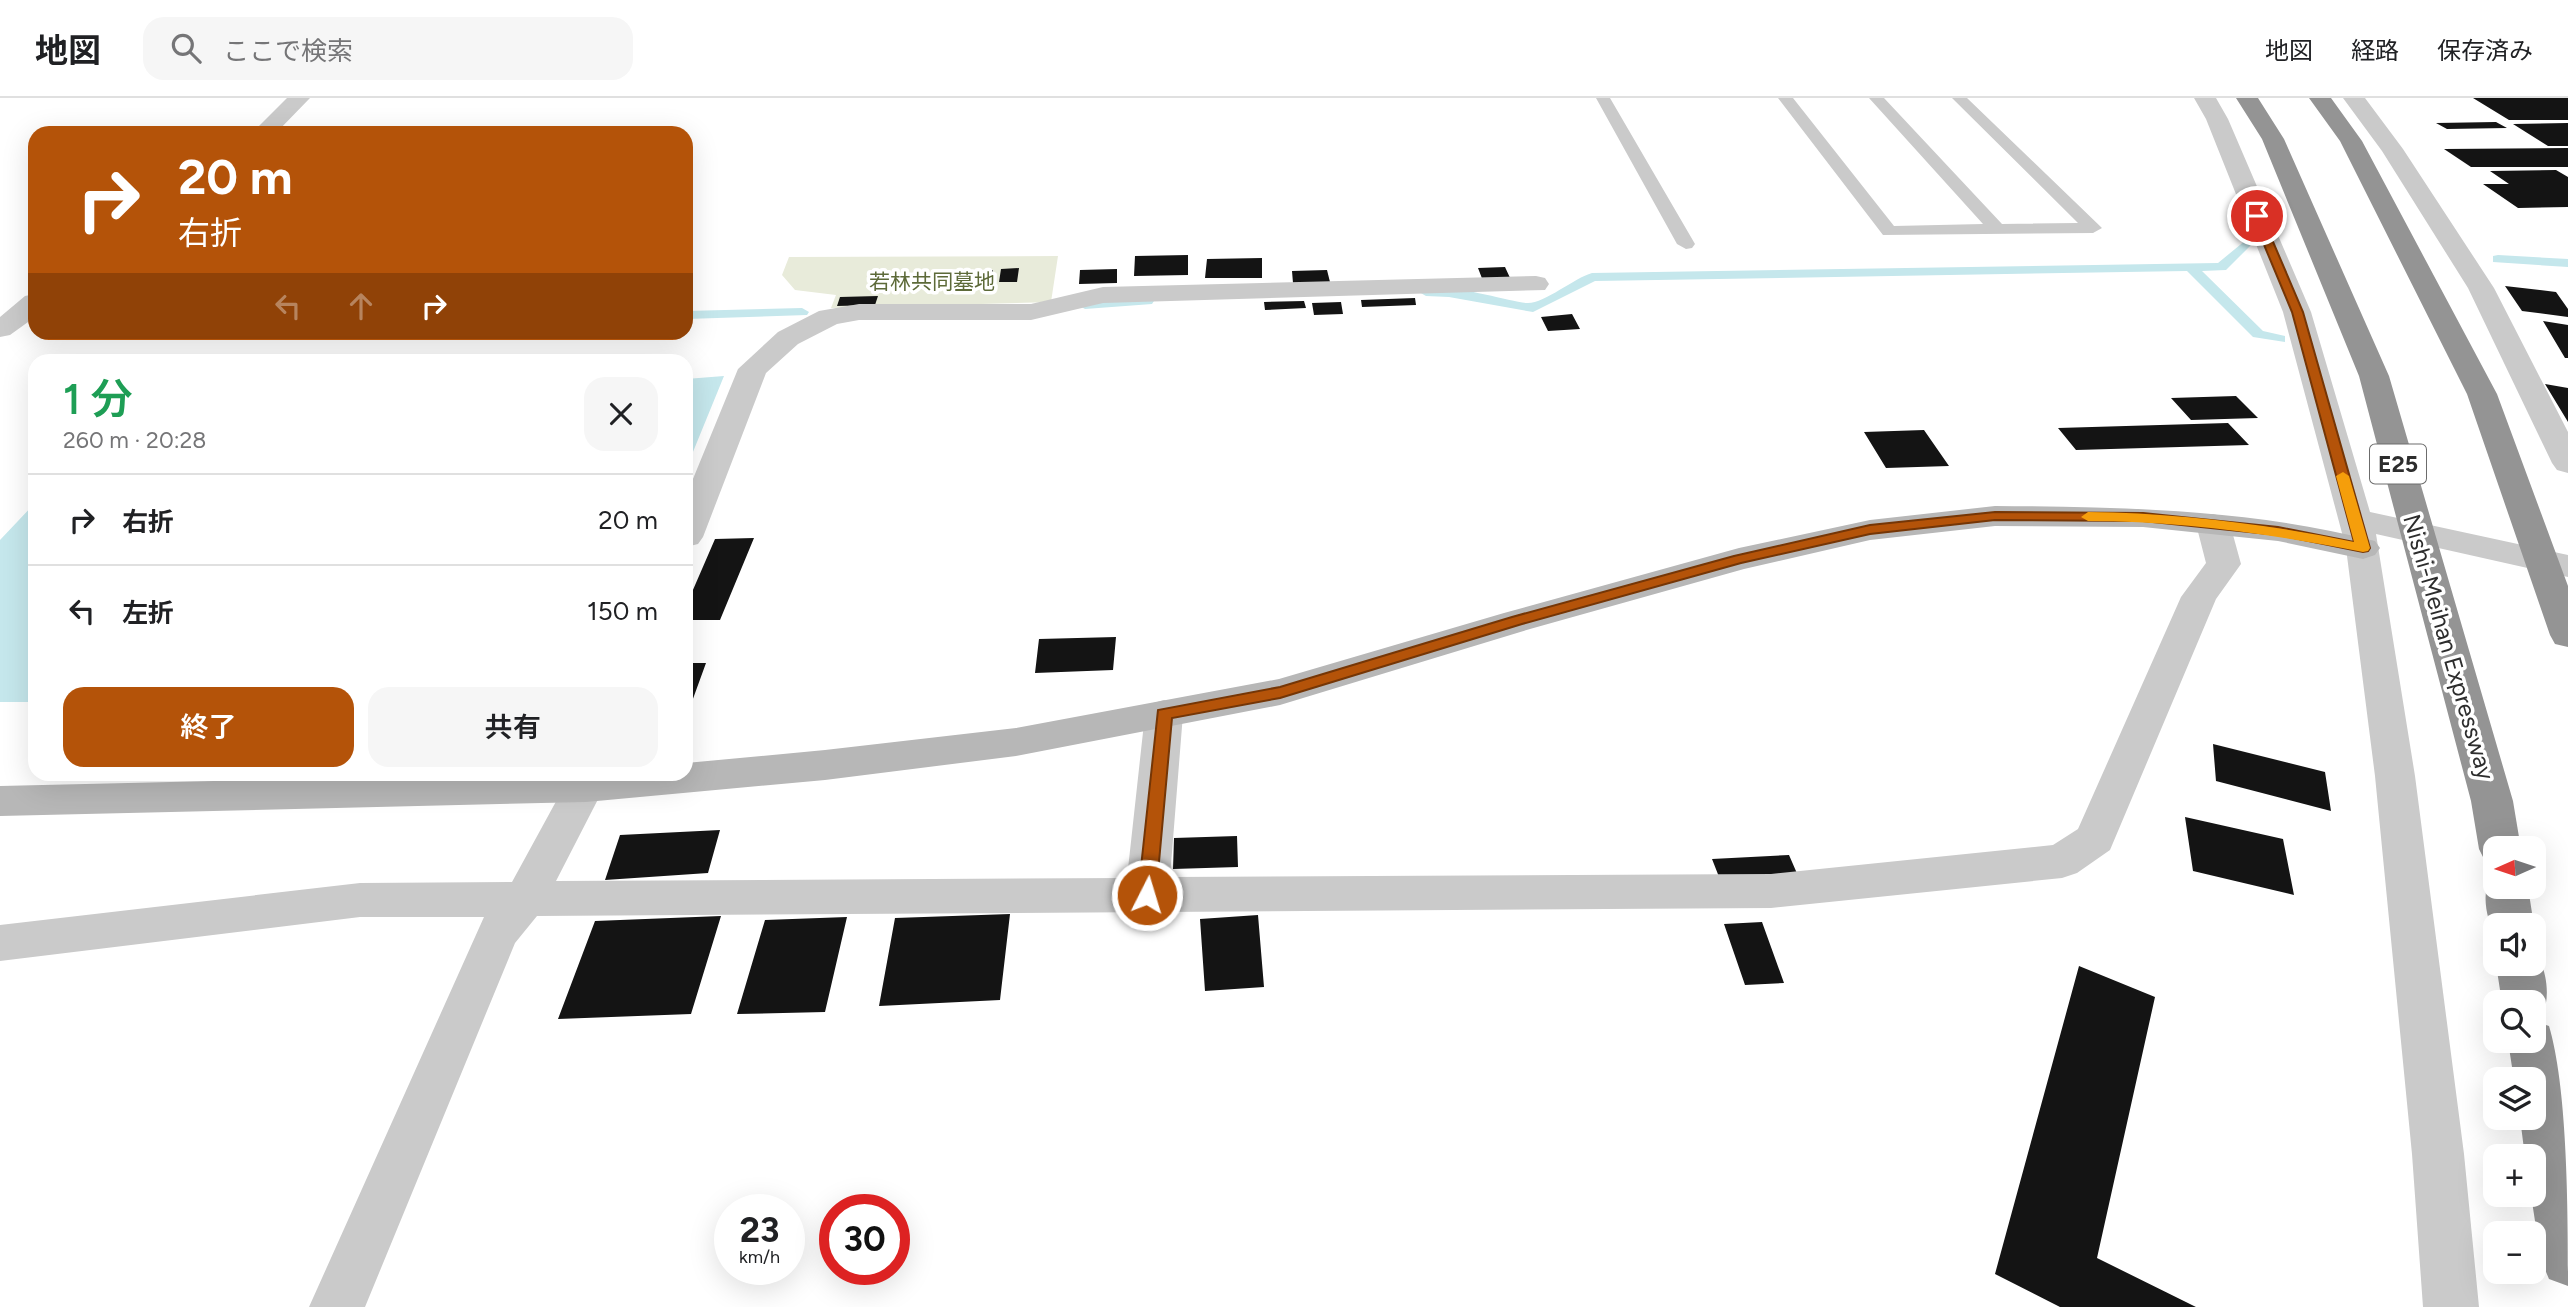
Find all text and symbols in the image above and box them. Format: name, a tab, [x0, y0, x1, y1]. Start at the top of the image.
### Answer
search box	[143, 17, 633, 80]
icon: search	[167, 29, 205, 67]
text: 地図	[35, 31, 101, 70]
text: ここで検索	[223, 35, 353, 67]
text: 地図	[2265, 36, 2313, 65]
text: 経路	[2351, 36, 2399, 65]
text: 保存済み	[2437, 36, 2533, 65]
text: 20 m	[178, 147, 293, 206]
icon: right	[63, 154, 154, 245]
pin	[2227, 186, 2287, 246]
icon: arrive	[2238, 197, 2276, 235]
text: 右折	[178, 214, 242, 252]
park label: 若林共同墓地	[869, 269, 995, 294]
icon: left	[269, 287, 307, 325]
icon: ahead	[342, 287, 380, 325]
icon: right	[415, 287, 453, 325]
text: 1 分	[63, 374, 133, 425]
button: close	[584, 377, 658, 451]
text: 260 m · 20:28	[63, 426, 206, 454]
road number: E25	[2370, 444, 2426, 484]
icon: right	[63, 501, 101, 539]
text: 20 m	[598, 504, 658, 536]
text: 右折	[122, 506, 174, 538]
street label: Nishi-Meihan Expressway	[2397, 511, 2501, 783]
icon: left	[63, 592, 101, 630]
text: 150 m	[587, 595, 658, 627]
text: 左折	[122, 597, 174, 629]
button: 終了	[63, 687, 354, 767]
button: 共有	[368, 687, 658, 767]
north arrow	[2483, 836, 2546, 900]
map controls	[2483, 836, 2546, 1284]
position arrow	[1110, 858, 1184, 932]
button: sound	[2483, 913, 2546, 976]
button: search	[2483, 990, 2546, 1053]
button: layers	[2483, 1067, 2546, 1130]
button: +	[2483, 1144, 2546, 1207]
speed limit sign: 30	[819, 1194, 910, 1285]
text: 23	[740, 1209, 779, 1251]
button: −	[2483, 1221, 2546, 1284]
text: km/h	[739, 1246, 780, 1268]

